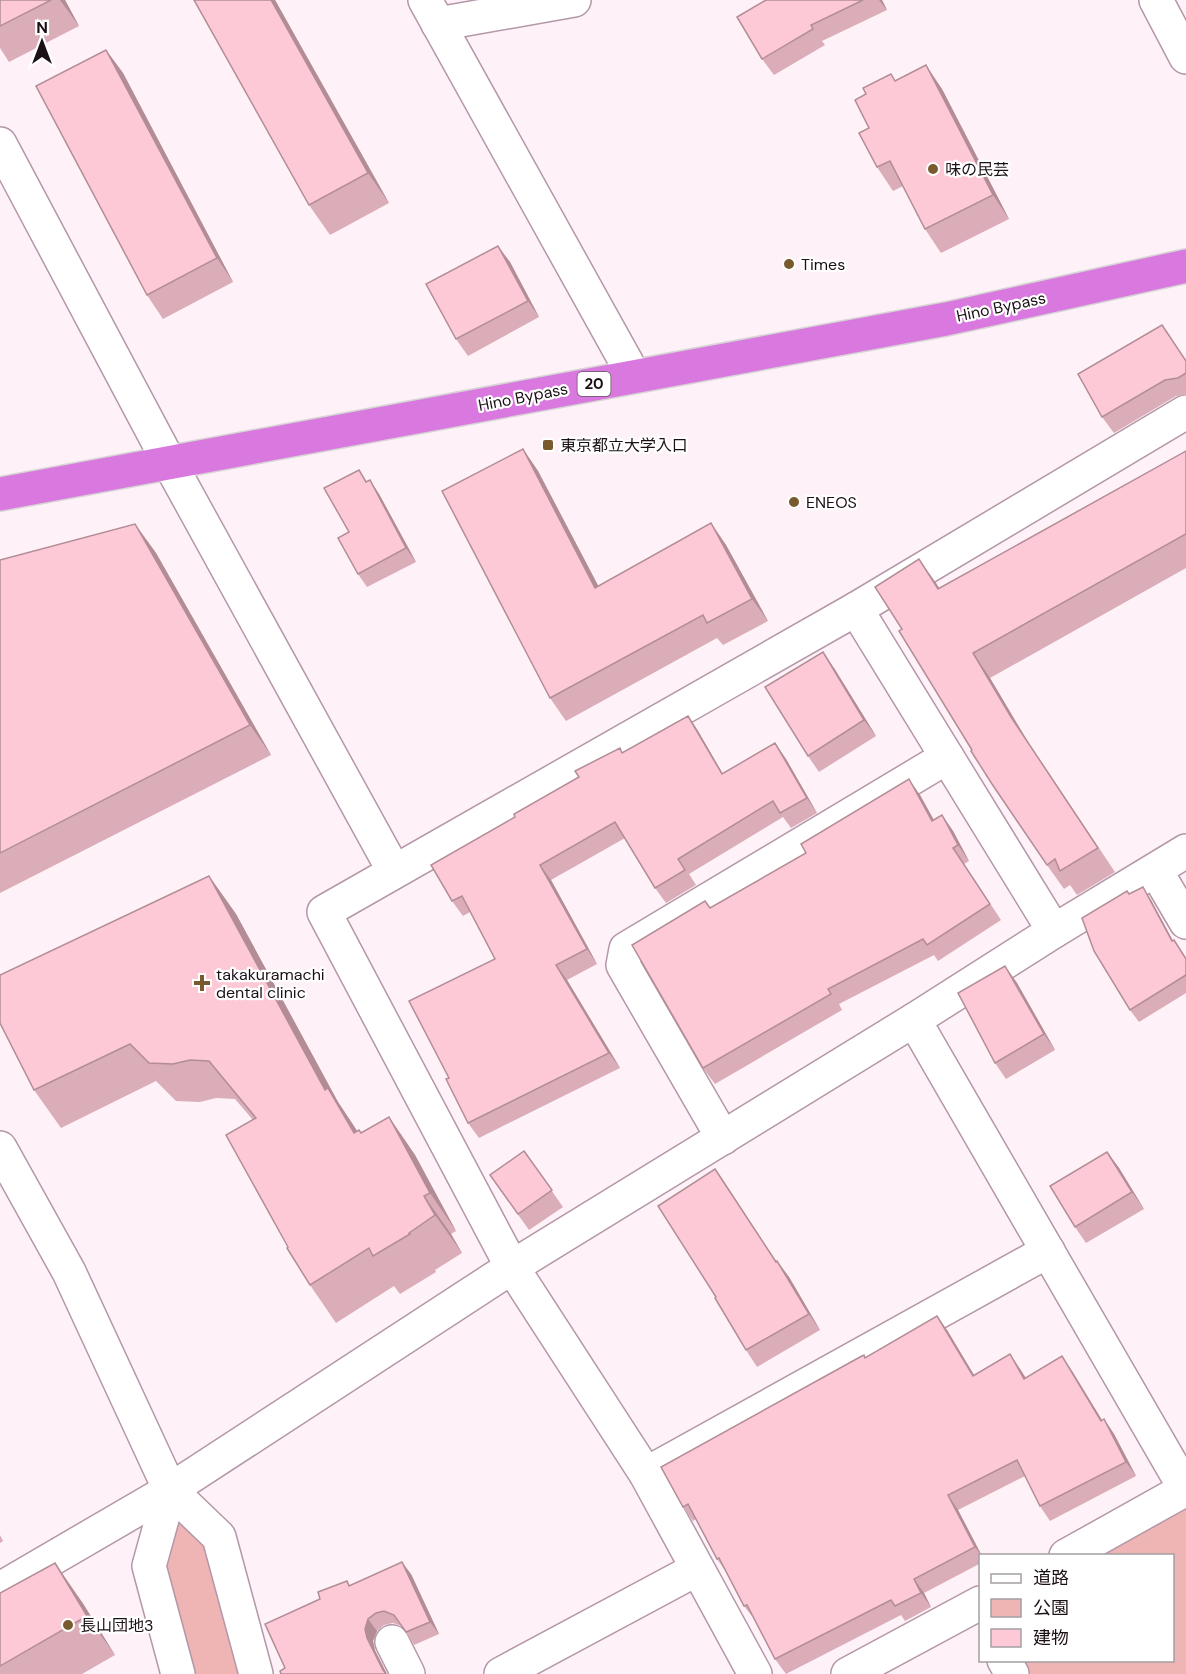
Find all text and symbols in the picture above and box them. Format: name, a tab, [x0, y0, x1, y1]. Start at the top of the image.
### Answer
north arrow	[12, 12, 72, 72]
text: N	[36, 17, 48, 38]
place label: 味の民芸	[945, 159, 1009, 180]
marker: 味の民芸	[926, 162, 940, 176]
place label: Times	[801, 254, 845, 275]
marker: Times	[782, 257, 796, 271]
street label: Hino Bypass	[954, 287, 1048, 327]
road number: 20	[578, 372, 610, 396]
street label: Hino Bypass	[476, 378, 570, 416]
place label: 東京都立大学入口	[560, 435, 688, 456]
marker: 東京都立大学入口	[541, 438, 555, 452]
place label: ENEOS	[806, 492, 857, 513]
marker: ENEOS	[787, 495, 801, 509]
place label: takakuramachi dental clinic	[216, 964, 325, 1003]
marker: takakuramachi dental clinic	[193, 974, 211, 992]
legend	[979, 1554, 1174, 1662]
text: 道路	[1033, 1566, 1069, 1590]
text: 公園	[1033, 1596, 1069, 1620]
place label: 長山団地3	[80, 1615, 153, 1636]
marker: 長山団地3	[61, 1618, 75, 1632]
text: 建物	[1033, 1626, 1069, 1650]

